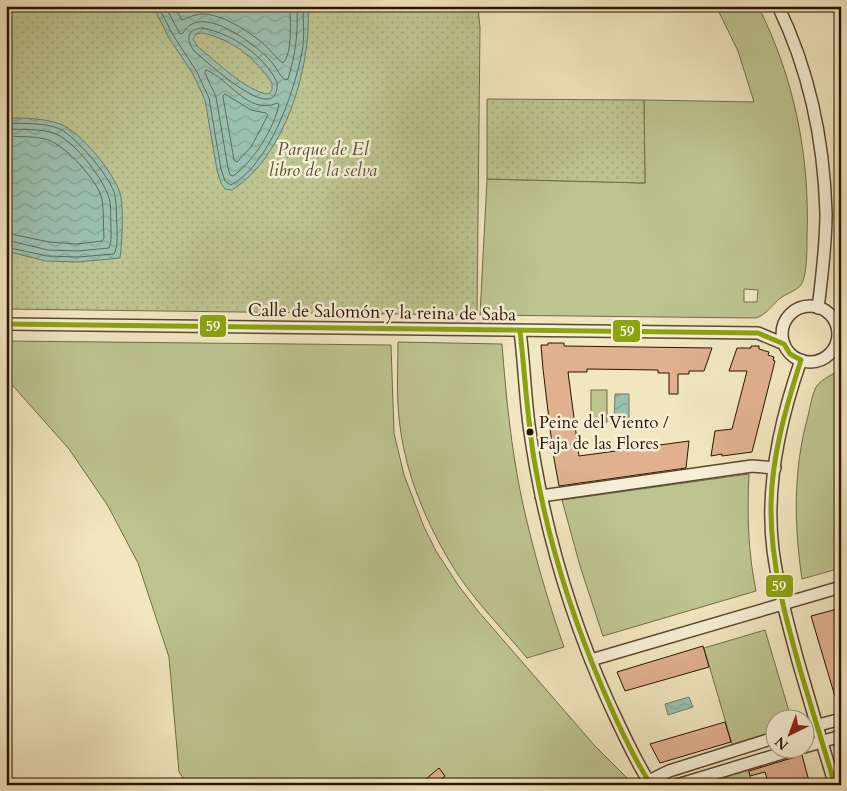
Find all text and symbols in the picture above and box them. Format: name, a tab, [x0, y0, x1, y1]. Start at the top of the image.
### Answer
park label: Parque de El libro de la selva	[269, 137, 377, 183]
street label: Calle de Salomón y la reina de Saba	[248, 298, 517, 327]
line badge: 59	[199, 314, 227, 338]
text: 59	[206, 317, 220, 336]
line badge: 59	[612, 319, 641, 343]
text: 59	[620, 322, 634, 341]
place label: Peine del Viento / Faja de las Flores	[539, 411, 669, 455]
marker: Peine del Viento / Faja de las Flores	[525, 427, 535, 437]
line badge: 59	[765, 574, 794, 598]
text: 59	[772, 577, 786, 596]
north arrow	[764, 708, 814, 758]
text: N	[771, 732, 793, 754]

